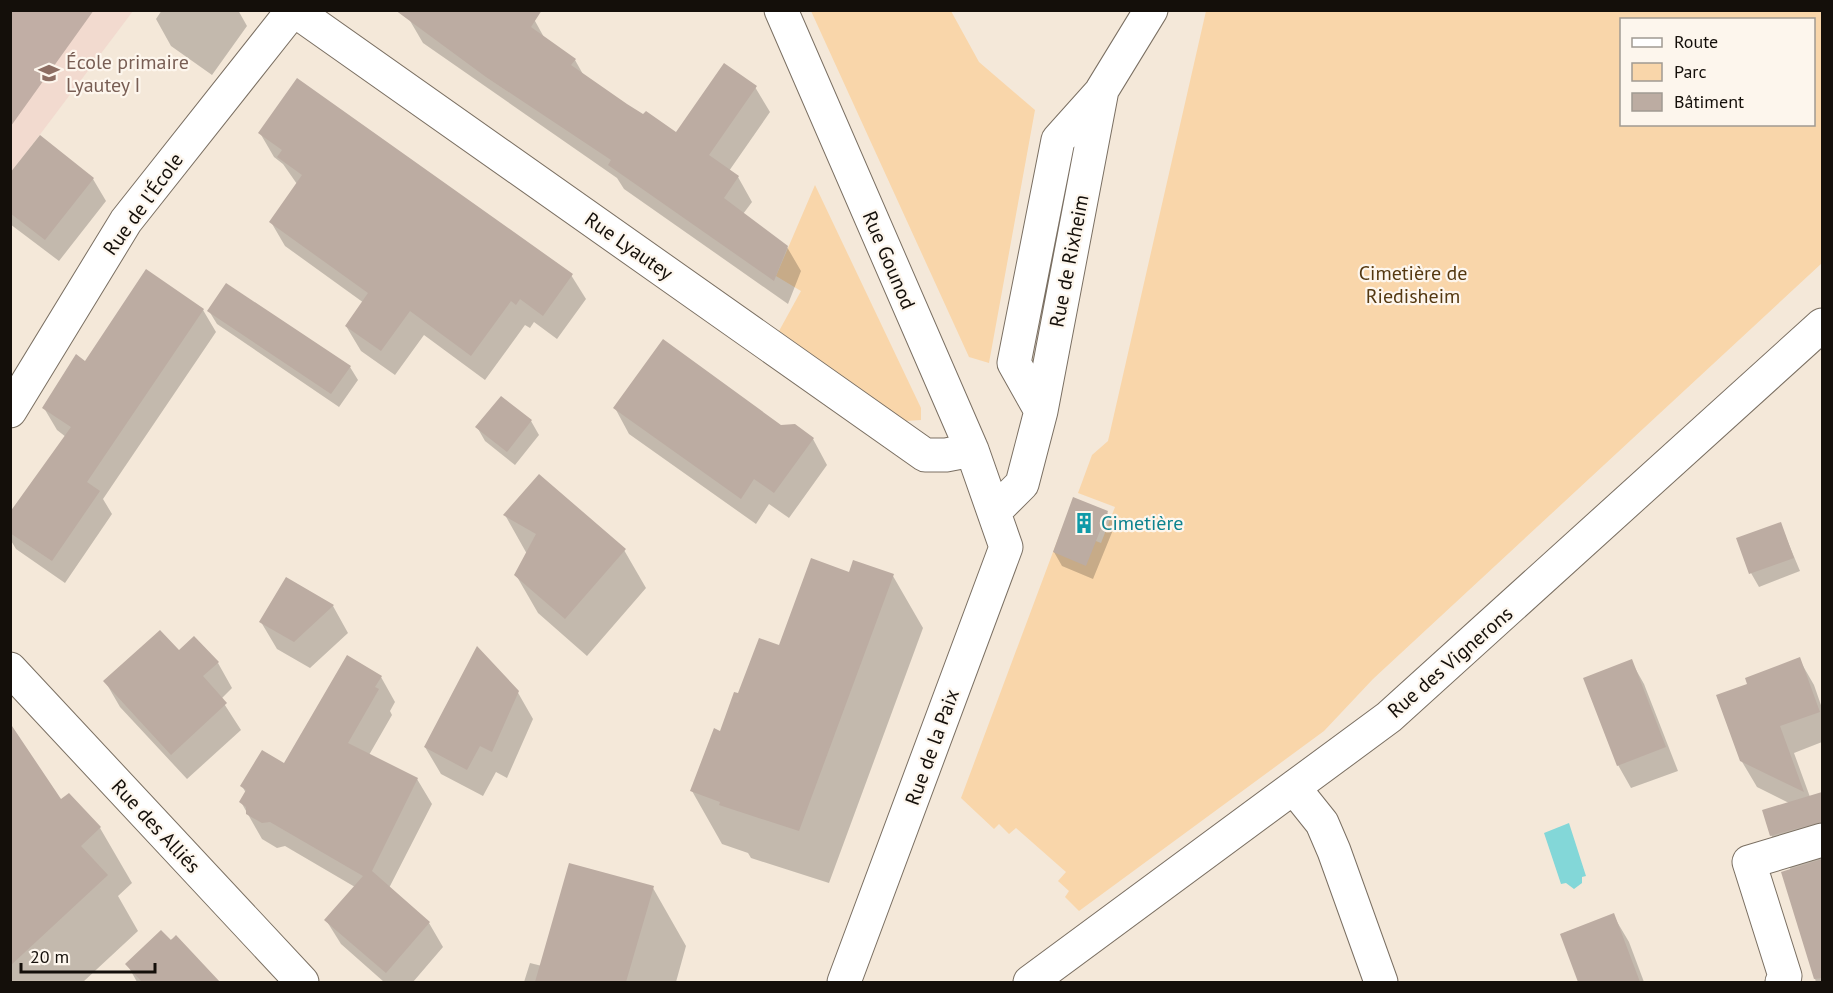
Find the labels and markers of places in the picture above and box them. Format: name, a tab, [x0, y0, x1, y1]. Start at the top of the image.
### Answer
place label: École primaire Lyautey I	[66, 49, 189, 98]
school or university icon: École primaire Lyautey I	[37, 61, 61, 85]
place label: Cimetière	[1101, 510, 1183, 536]
building icon: Cimetière	[1072, 511, 1096, 535]

